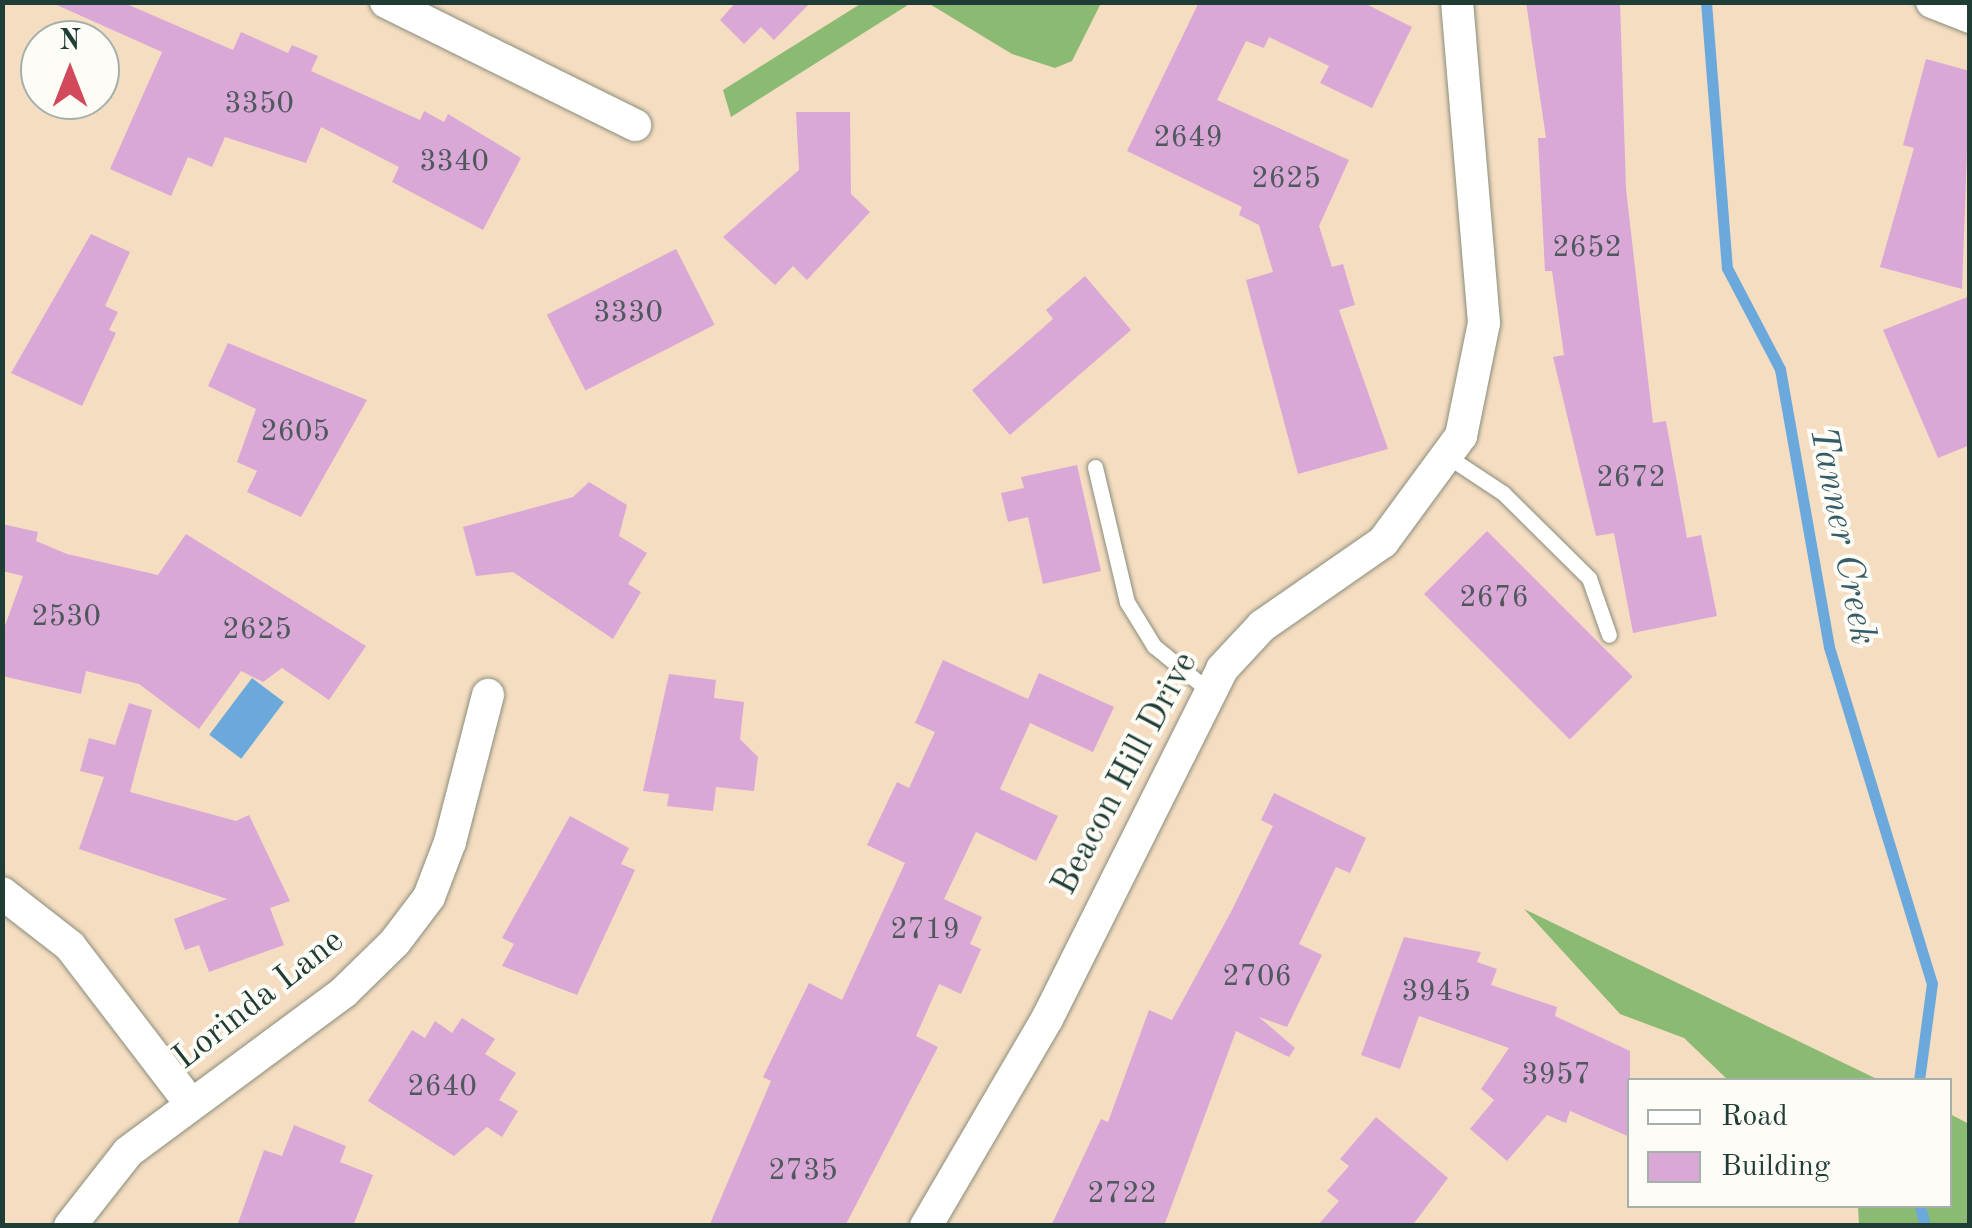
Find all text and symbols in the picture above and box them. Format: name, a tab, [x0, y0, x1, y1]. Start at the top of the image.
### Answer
north arrow	[20, 20, 120, 120]
text: N	[59, 28, 81, 56]
house number: 3350	[224, 86, 294, 122]
house number: 2649	[1153, 120, 1223, 156]
house number: 3340	[419, 144, 489, 180]
house number: 2625	[1251, 161, 1321, 197]
house number: 2652	[1552, 230, 1622, 266]
house number: 3330	[593, 295, 663, 331]
house number: 2605	[260, 414, 330, 450]
water label: Tanner Creek	[1797, 423, 1885, 649]
house number: 2672	[1596, 460, 1666, 496]
house number: 2676	[1459, 580, 1529, 616]
house number: 2530	[31, 599, 101, 635]
house number: 2625	[222, 612, 292, 648]
street label: Beacon Hill Drive	[1044, 646, 1208, 902]
house number: 2719	[890, 912, 960, 948]
street label: Lorinda Lane	[165, 920, 353, 1080]
house number: 2706	[1222, 959, 1292, 995]
house number: 3945	[1401, 974, 1471, 1010]
house number: 3957	[1521, 1057, 1591, 1093]
house number: 2640	[407, 1069, 477, 1105]
legend	[1627, 1078, 1952, 1208]
text: Road	[1721, 1102, 1788, 1132]
text: Building	[1721, 1152, 1830, 1182]
house number: 2735	[768, 1153, 838, 1189]
house number: 2722	[1087, 1176, 1157, 1212]

